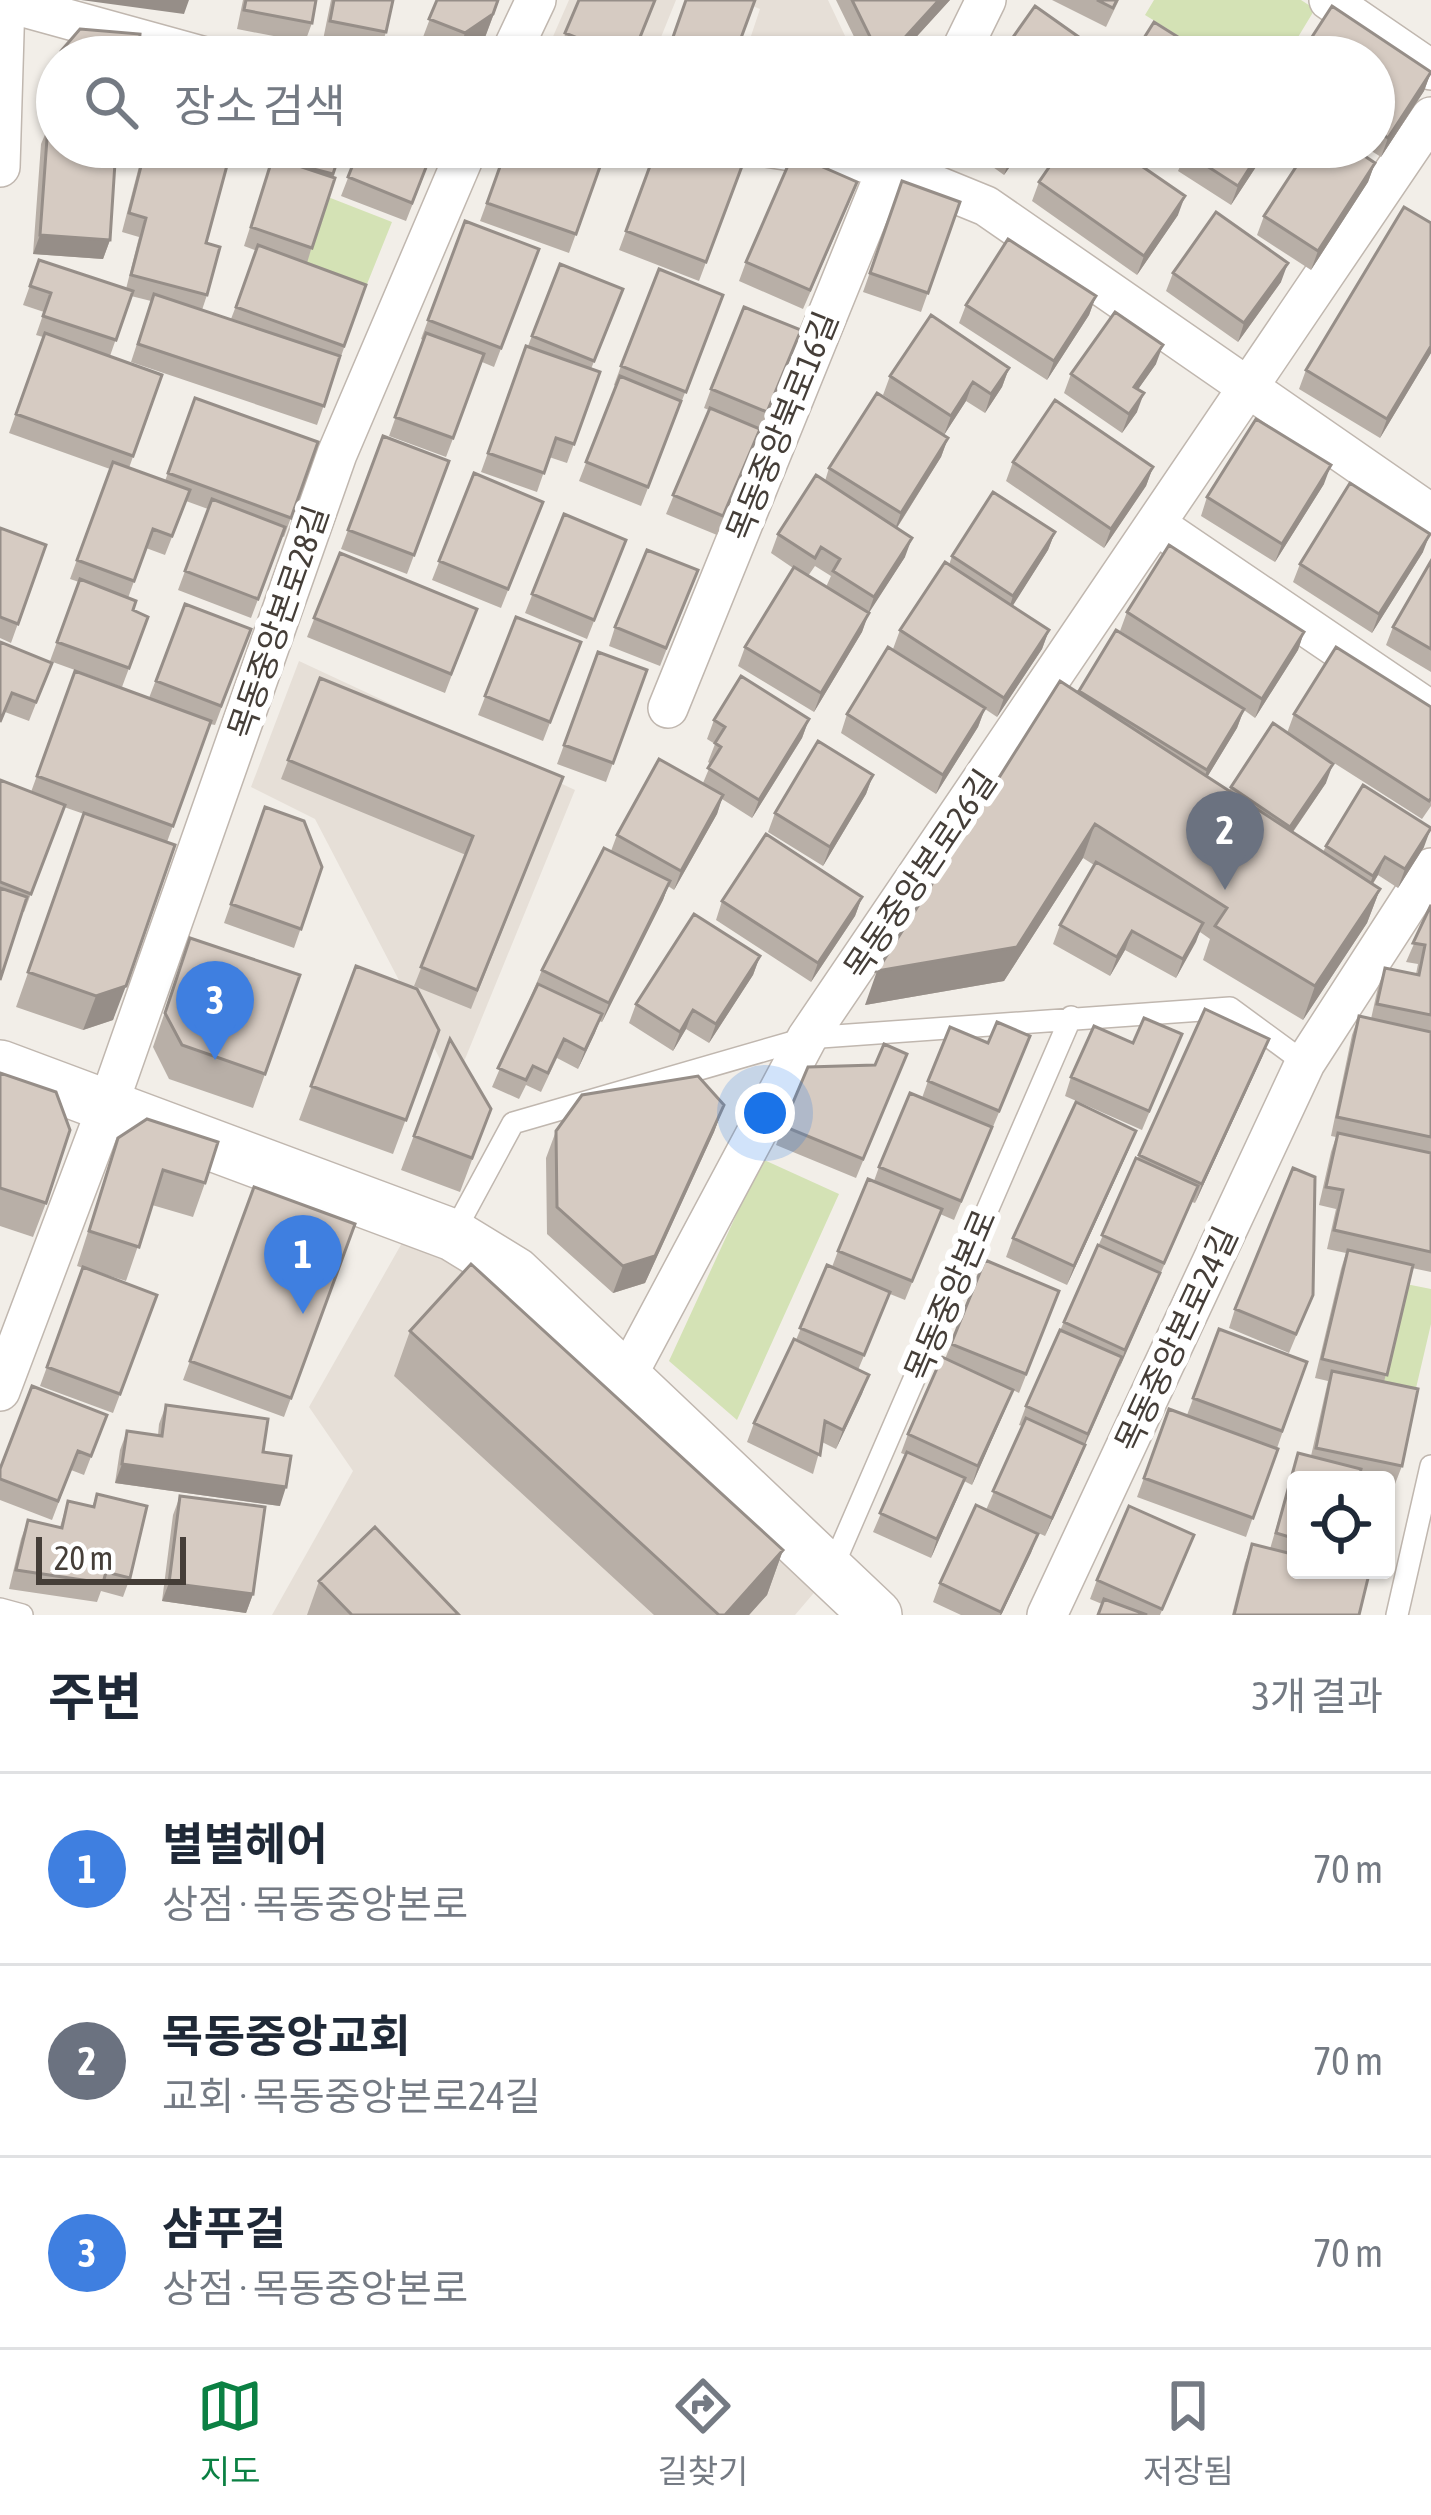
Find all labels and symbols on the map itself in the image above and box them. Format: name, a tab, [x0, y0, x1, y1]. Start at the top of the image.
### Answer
street label: 목동중앙북로16길	[719, 306, 845, 546]
street label: 목동중앙본로28길	[220, 501, 336, 743]
street label: 목동중앙본로26길	[836, 762, 1004, 986]
pin: 2	[1186, 791, 1264, 890]
pin: 3	[176, 961, 254, 1060]
your location	[735, 1083, 795, 1143]
street label: 목동중앙본로	[897, 1204, 1003, 1386]
pin: 1	[264, 1215, 342, 1314]
street label: 목동중앙본로24길	[1107, 1221, 1245, 1457]
scale bar	[36, 1531, 186, 1584]

